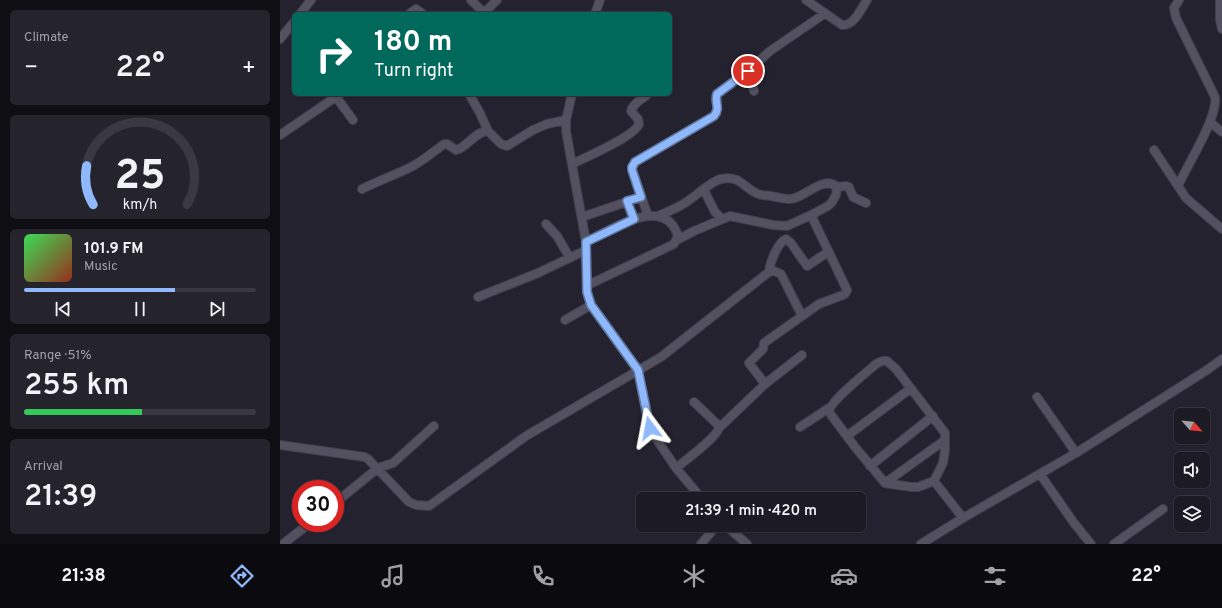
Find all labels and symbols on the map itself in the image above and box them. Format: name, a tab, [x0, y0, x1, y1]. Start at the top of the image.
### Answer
pin	[731, 54, 765, 88]
position arrow	[629, 407, 671, 449]
north arrow	[1174, 408, 1210, 444]
speed limit sign: 30	[292, 480, 344, 532]

